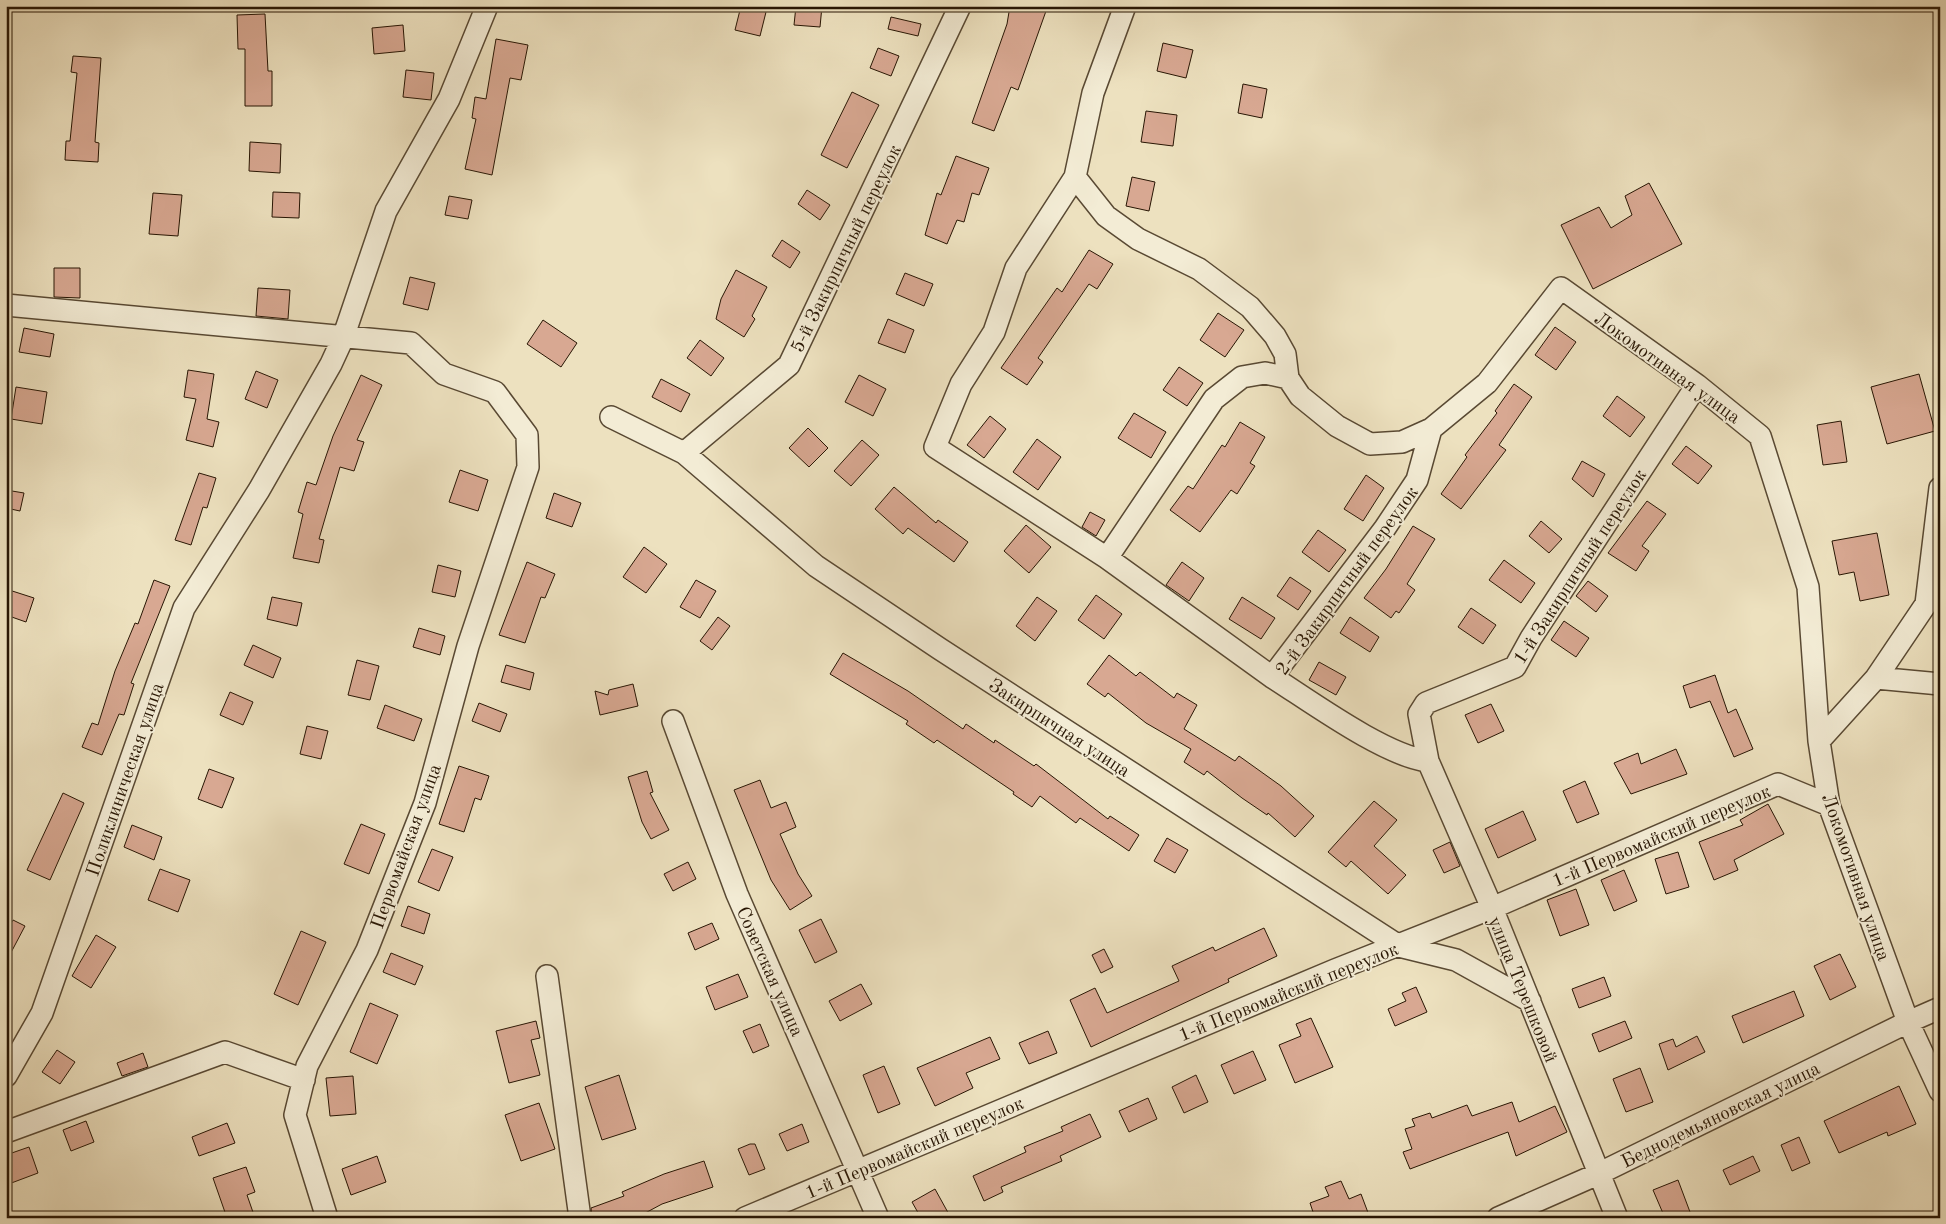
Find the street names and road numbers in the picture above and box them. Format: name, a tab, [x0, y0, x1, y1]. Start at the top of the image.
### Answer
street label: 5-й Закирпичный переулок	[789, 142, 906, 356]
street label: Локомотивная улица	[1590, 310, 1744, 429]
street label: 1-й Закирпичный переулок	[1511, 466, 1651, 668]
street label: 2-й Закирпичный переулок	[1273, 483, 1423, 679]
street label: Закирпичная улица	[984, 676, 1133, 782]
street label: Поликлиническая улица	[84, 680, 169, 879]
street label: Первомайская улица	[369, 761, 446, 932]
street label: 1-й Первомайский переулок	[1550, 782, 1774, 892]
street label: Локомотивная улица	[1817, 792, 1892, 964]
street label: Советская улица	[732, 904, 806, 1040]
street label: улица Терешковой	[1484, 914, 1560, 1066]
street label: 1-й Первомайский переулок	[1176, 940, 1402, 1046]
street label: Беднодемьяновская улица	[1619, 1060, 1824, 1173]
street label: 1-й Первомайский переулок	[803, 1094, 1027, 1204]

